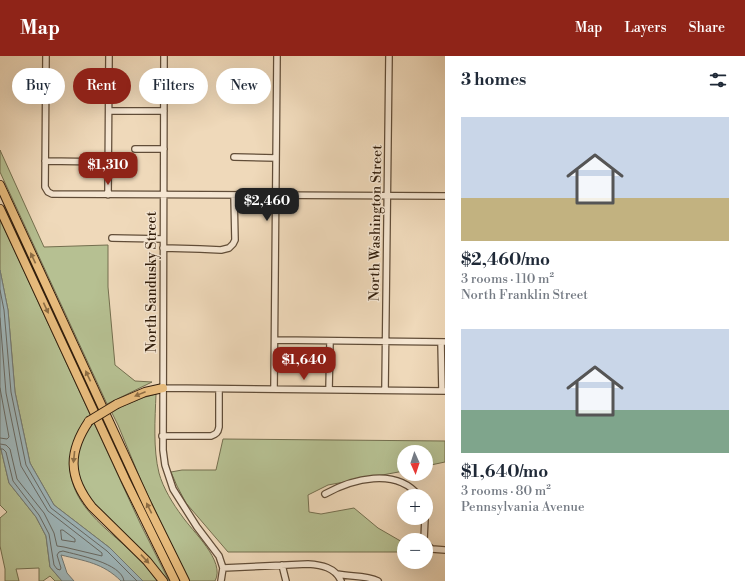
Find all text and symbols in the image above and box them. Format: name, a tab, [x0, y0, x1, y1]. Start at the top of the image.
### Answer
text: Map	[20, 16, 60, 40]
text: Map	[575, 19, 602, 37]
text: Layers	[624, 19, 667, 37]
text: Share	[689, 19, 725, 37]
chip: Buy	[12, 68, 65, 104]
chip: Rent	[73, 68, 131, 104]
chip: Filters	[139, 68, 208, 104]
chip: New	[216, 68, 271, 104]
text: 3 homes	[461, 69, 526, 91]
icon: filters	[707, 69, 729, 91]
icon: home	[559, 143, 631, 215]
street label: North Washington Street	[366, 145, 386, 301]
pin: $1,310	[75, 152, 141, 186]
text: $1,310	[88, 157, 128, 173]
pin: $2,460	[234, 188, 300, 222]
text: $2,460	[244, 193, 290, 209]
street label: North Sandusky Street	[143, 211, 161, 353]
text: $2,460/mo	[461, 249, 550, 271]
one-way arrow	[30, 251, 36, 263]
text: 3 rooms · 110 m²	[461, 271, 554, 287]
text: North Franklin Street	[461, 287, 588, 303]
one-way arrow	[43, 302, 49, 313]
pin: $1,640	[271, 347, 337, 381]
text: $1,640	[282, 352, 326, 368]
icon: home	[559, 355, 631, 427]
one-way arrow	[85, 370, 91, 381]
one-way arrow	[134, 391, 145, 397]
north arrow	[397, 445, 433, 481]
map controls	[397, 445, 433, 569]
one-way arrow	[71, 450, 78, 463]
text: $1,640/mo	[461, 461, 548, 483]
text: 3 rooms · 80 m²	[461, 483, 551, 499]
button: +	[397, 489, 433, 525]
text: Pennsylvania Avenue	[461, 499, 585, 515]
one-way arrow	[146, 502, 152, 514]
button: −	[397, 533, 433, 569]
one-way arrow	[140, 555, 149, 564]

